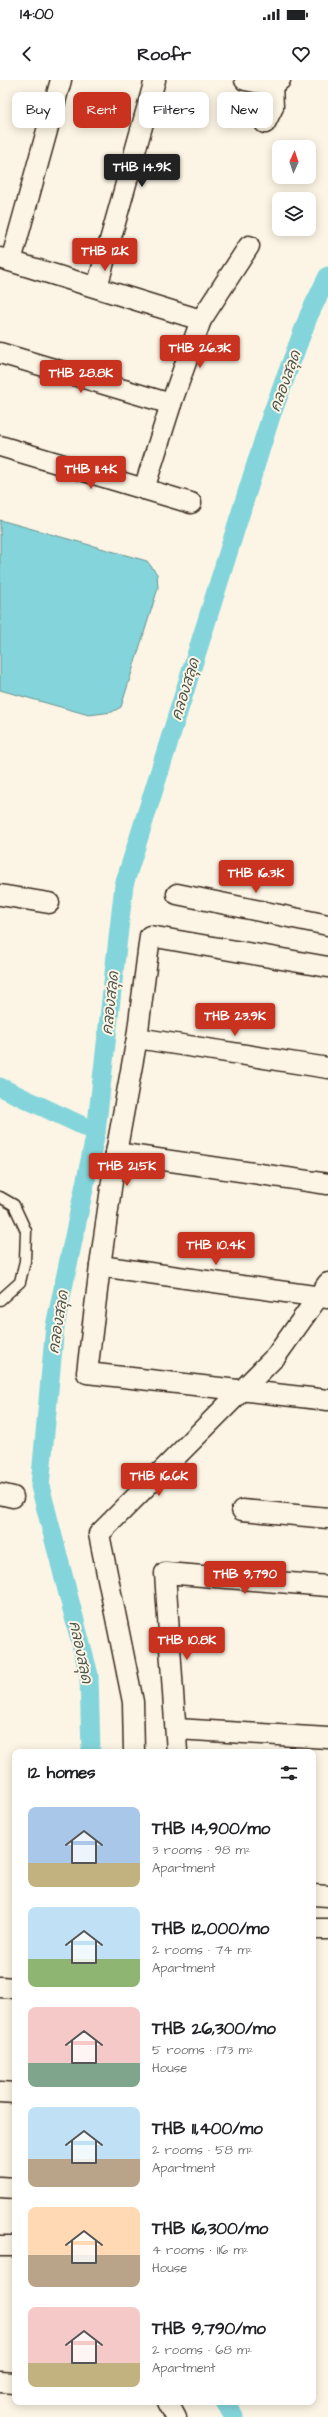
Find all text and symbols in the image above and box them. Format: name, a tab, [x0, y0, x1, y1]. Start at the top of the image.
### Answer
text: 14:00	[20, 4, 54, 25]
text: Roofr	[137, 42, 191, 67]
icon: back	[16, 43, 38, 65]
icon: heart	[290, 43, 312, 65]
chip: Buy	[12, 92, 65, 128]
chip: Rent	[73, 92, 131, 128]
chip: Filters	[139, 92, 209, 128]
chip: New	[217, 92, 273, 128]
north arrow	[272, 140, 316, 184]
map controls	[272, 140, 316, 236]
pin: THB 14.9K	[96, 154, 188, 188]
text: THB 14.9K	[113, 158, 171, 176]
button: layers	[272, 192, 316, 236]
pin: THB 12K	[68, 238, 142, 272]
text: THB 12K	[81, 242, 129, 260]
pin: THB 26.3K	[154, 335, 246, 369]
text: THB 26.3K	[169, 339, 231, 357]
water label: คลองสลุด	[265, 347, 306, 415]
pin: THB 28.8K	[35, 360, 127, 394]
text: THB 28.8K	[49, 364, 113, 382]
pin: THB 11.4K	[45, 456, 137, 490]
text: THB 11.4K	[65, 460, 117, 478]
water label: คลองสลุด	[166, 655, 205, 723]
pin: THB 16.3K	[210, 860, 302, 894]
text: THB 16.3K	[228, 864, 284, 882]
water label: คลองสลุด	[97, 970, 124, 1036]
pin: THB 23.9K	[189, 1003, 281, 1037]
text: THB 23.9K	[204, 1007, 266, 1025]
pin: THB 21.5K	[81, 1153, 173, 1187]
text: THB 21.5K	[98, 1157, 156, 1175]
pin: THB 10.4K	[170, 1232, 262, 1266]
text: THB 10.4K	[187, 1236, 245, 1254]
water label: คลองสลุด	[43, 1288, 74, 1355]
pin: THB 16.6K	[113, 1463, 205, 1497]
text: THB 16.6K	[130, 1467, 188, 1485]
pin: THB 9,790	[199, 1561, 291, 1595]
text: THB 9,790	[213, 1565, 277, 1583]
water label: คลองสลุด	[64, 1619, 98, 1686]
pin: THB 10.8K	[141, 1627, 233, 1661]
text: THB 10.8K	[158, 1631, 216, 1649]
text: 12 homes	[28, 1761, 96, 1785]
icon: filters	[278, 1762, 300, 1784]
text: THB 14,900/mo	[152, 1817, 270, 1841]
icon: home	[60, 1823, 108, 1871]
text: 3 rooms · 98 m²	[152, 1841, 251, 1859]
text: Apartment	[152, 1859, 216, 1877]
text: THB 12,000/mo	[152, 1917, 269, 1941]
icon: home	[60, 1923, 108, 1971]
text: 2 rooms · 74 m²	[152, 1941, 252, 1959]
text: Apartment	[152, 1959, 216, 1977]
text: THB 26,300/mo	[152, 2017, 276, 2041]
icon: home	[60, 2023, 108, 2071]
text: 5 rooms · 173 m²	[152, 2041, 254, 2059]
text: House	[152, 2059, 187, 2077]
text: THB 11,400/mo	[152, 2117, 263, 2141]
icon: home	[60, 2123, 108, 2171]
text: 2 rooms · 58 m²	[152, 2141, 253, 2159]
text: Apartment	[152, 2159, 216, 2177]
text: THB 16,300/mo	[152, 2217, 268, 2241]
icon: home	[60, 2223, 108, 2271]
text: 4 rooms · 116 m²	[152, 2241, 248, 2259]
text: House	[152, 2259, 187, 2277]
text: THB 9,790/mo	[152, 2317, 266, 2341]
icon: home	[60, 2323, 108, 2371]
text: 2 rooms · 68 m²	[152, 2341, 252, 2359]
text: Apartment	[152, 2359, 216, 2377]

